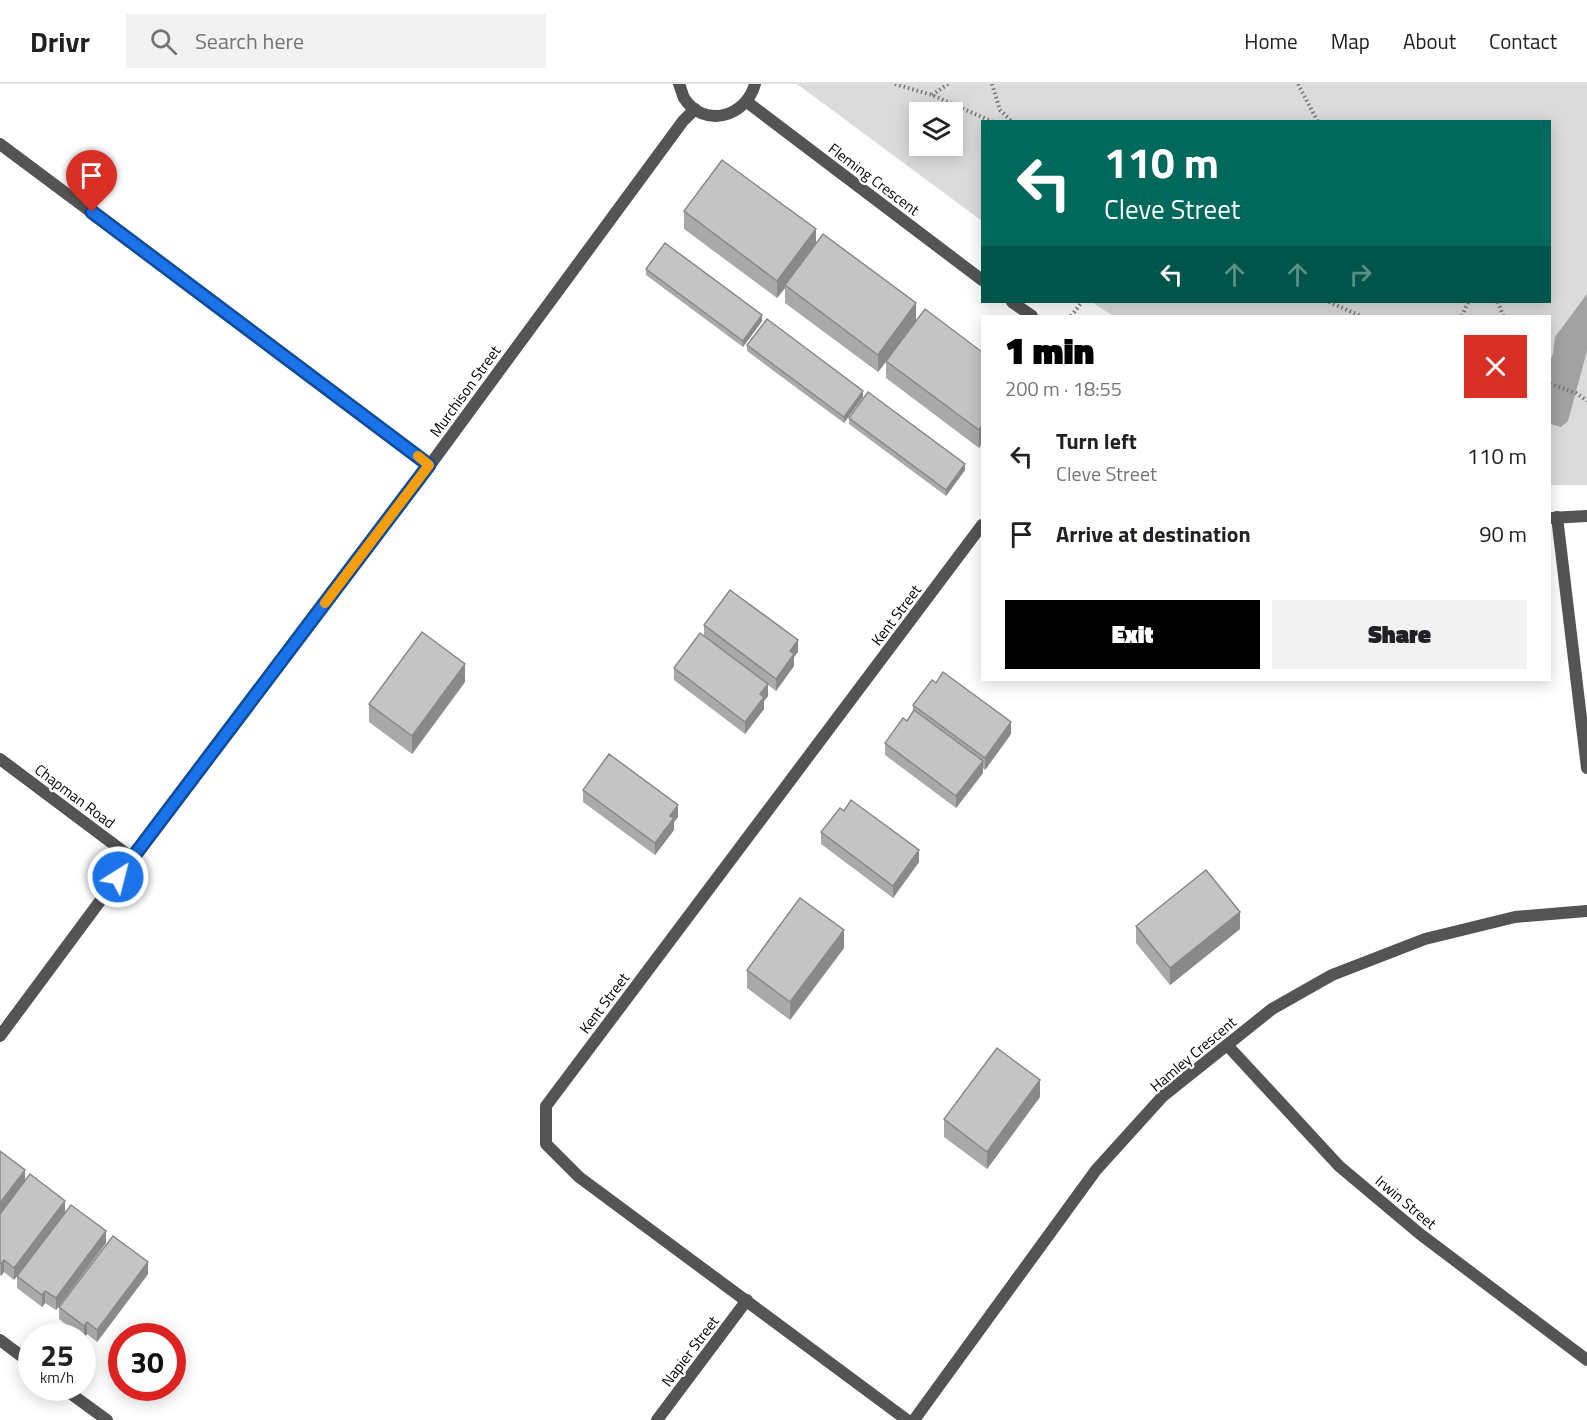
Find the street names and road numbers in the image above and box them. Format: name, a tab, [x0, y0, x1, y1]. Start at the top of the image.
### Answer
street label: Fleming Crescent	[824, 137, 925, 221]
street label: Murchison Street	[424, 340, 507, 442]
street label: Kent Street	[865, 579, 927, 650]
street label: Chapman Road	[30, 758, 120, 834]
street label: Kent Street	[573, 967, 635, 1038]
street label: Hamley Crescent	[1145, 1010, 1242, 1097]
street label: Irwin Street	[1370, 1170, 1442, 1235]
street label: Napier Street	[656, 1310, 725, 1391]

